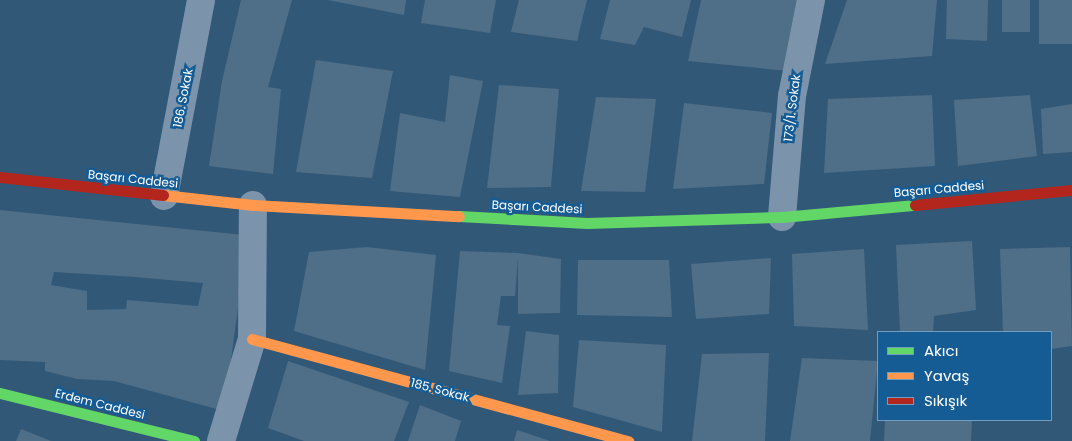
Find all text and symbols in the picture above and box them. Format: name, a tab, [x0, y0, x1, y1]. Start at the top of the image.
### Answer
street label: 186. Sokak	[170, 67, 196, 129]
street label: 173/1. Sokak	[781, 73, 803, 143]
street label: Başarı Caddesi	[87, 167, 179, 191]
street label: Başarı Caddesi	[893, 178, 985, 200]
street label: Başarı Caddesi	[491, 197, 583, 217]
legend	[877, 331, 1052, 421]
text: Akıcı	[924, 340, 958, 361]
text: Yavaş	[924, 365, 969, 386]
street label: 185. Sokak	[409, 375, 471, 405]
street label: Erdem Caddesi	[54, 386, 146, 422]
text: Sıkışık	[924, 390, 967, 411]

